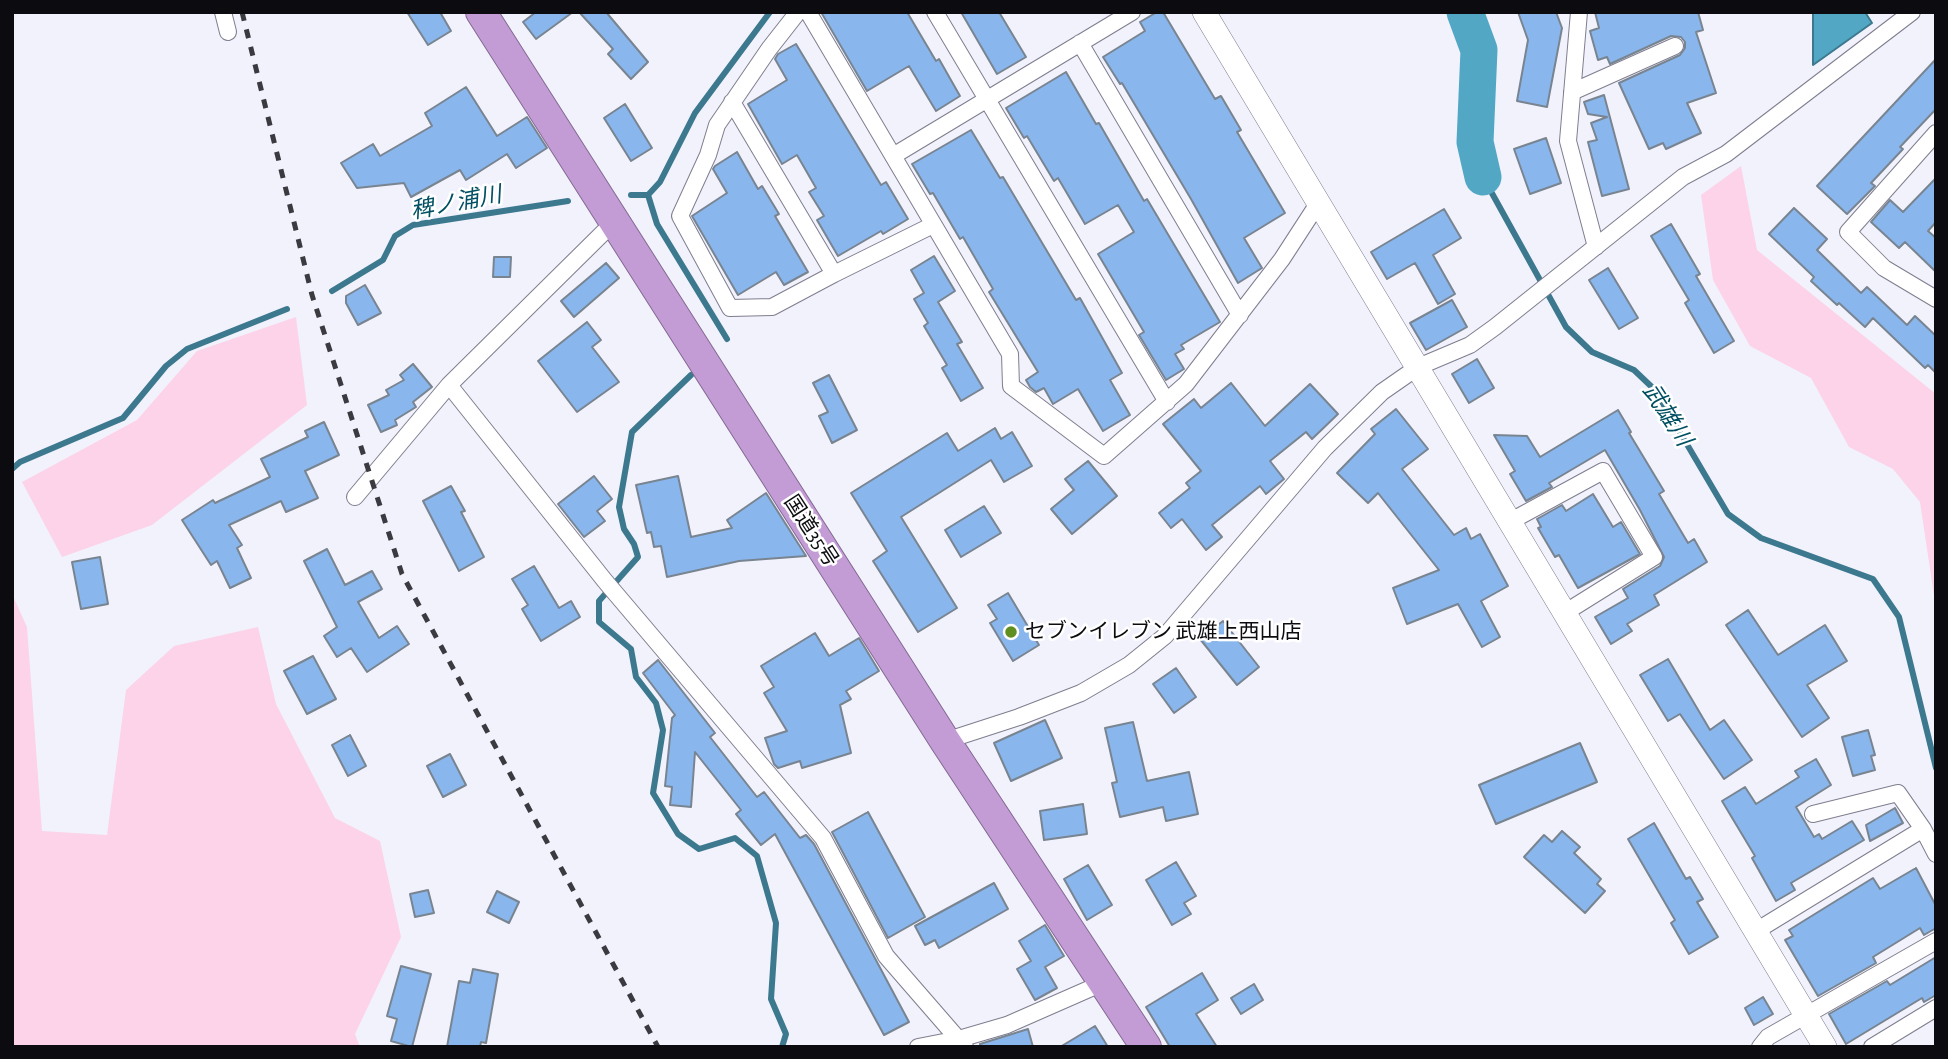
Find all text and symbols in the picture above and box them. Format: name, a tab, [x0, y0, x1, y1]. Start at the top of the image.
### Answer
water label: 稗ノ浦川	[408, 181, 504, 225]
water label: 武雄川	[1637, 379, 1697, 451]
street label: 国道35号	[779, 490, 843, 572]
place label: セブンイレブン 武雄上西山店	[1025, 619, 1301, 645]
marker: セブンイレブン 武雄上西山店	[1003, 624, 1019, 640]

